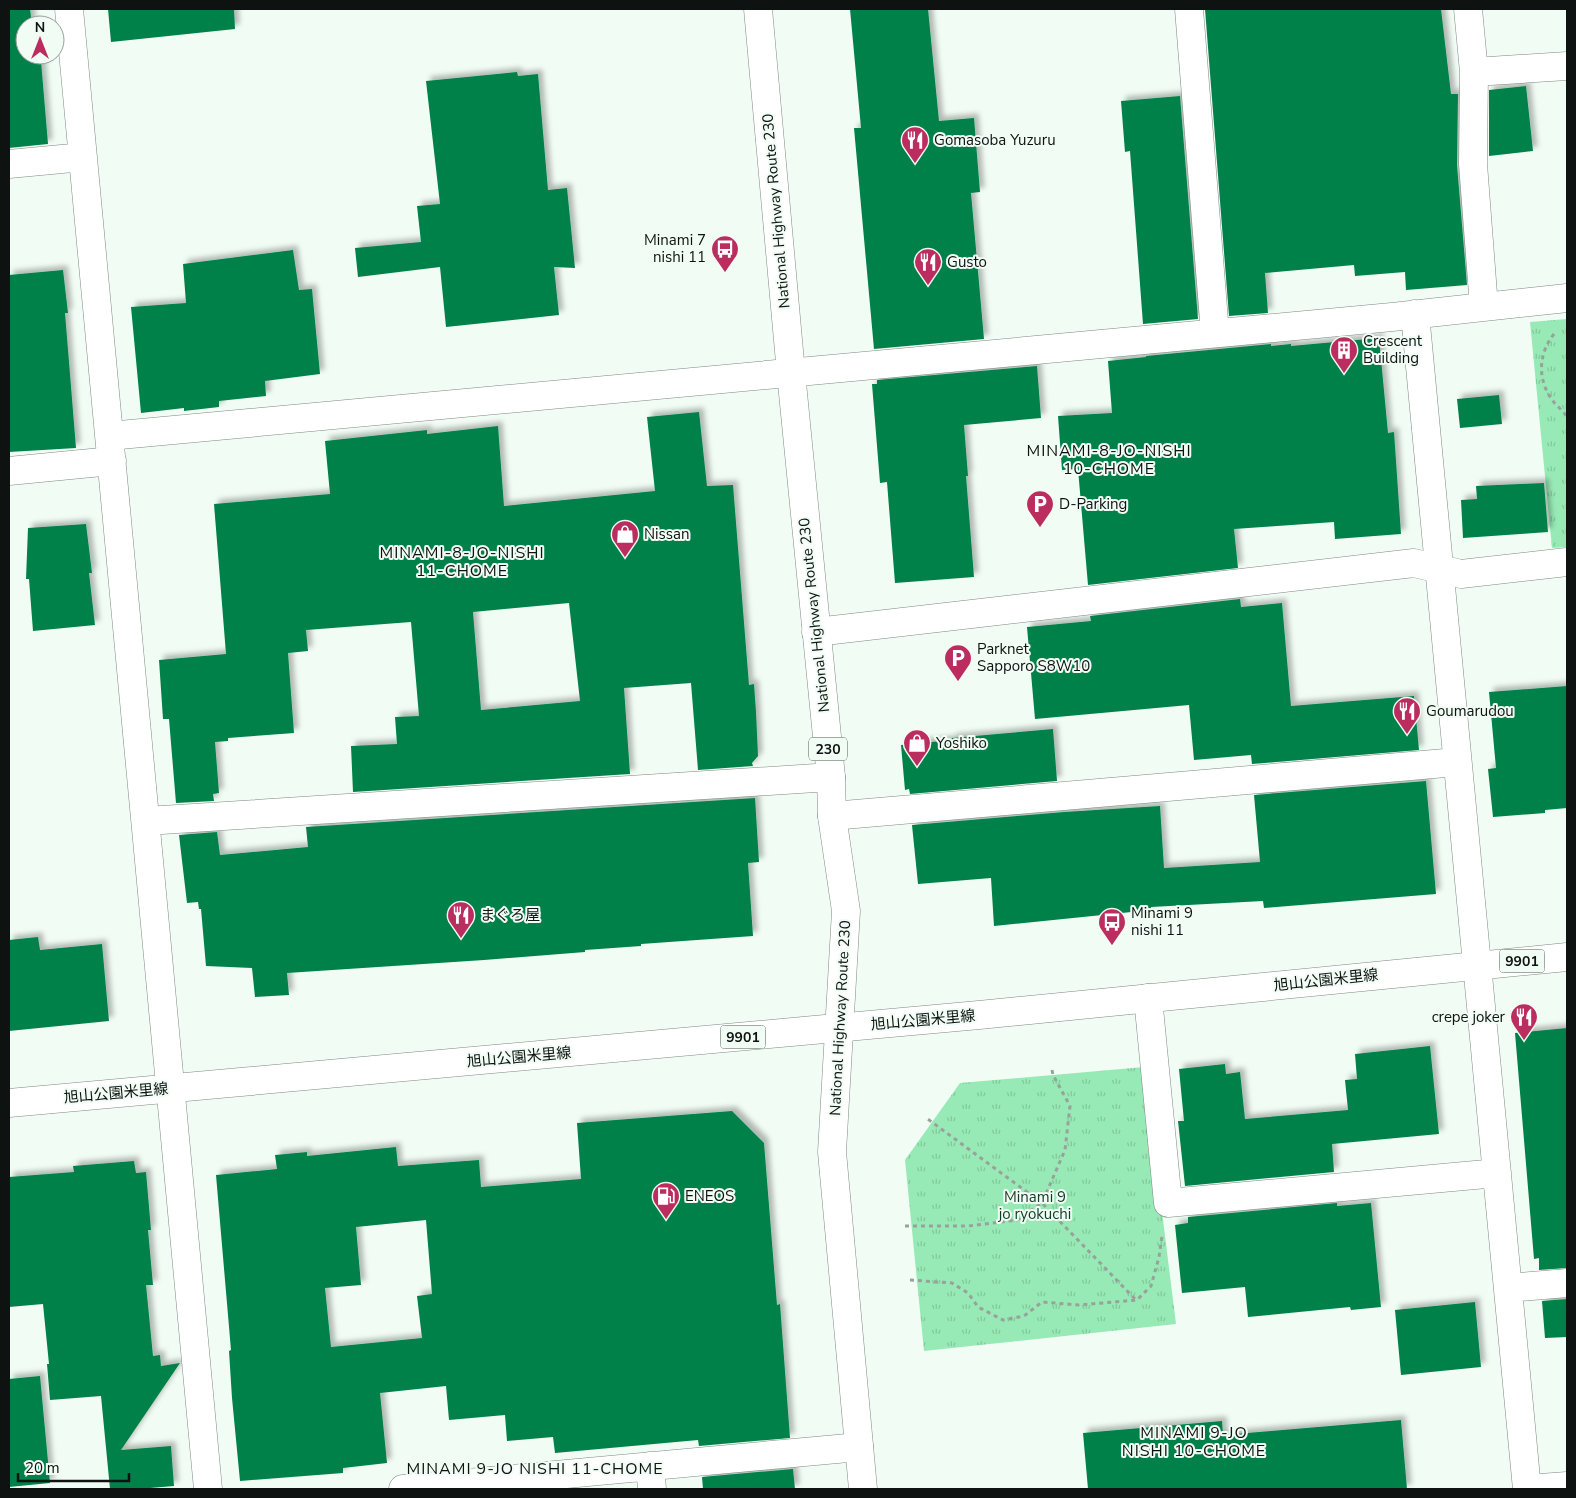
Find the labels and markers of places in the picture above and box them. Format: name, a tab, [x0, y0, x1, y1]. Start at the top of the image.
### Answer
restaurant icon: Gomasoba Yuzuru	[900, 125, 930, 164]
place label: Gomasoba Yuzuru	[934, 130, 1056, 150]
place label: Minami 7 nishi 11	[644, 230, 706, 267]
bus stop icon: Minami 7 nishi 11	[710, 234, 740, 273]
restaurant icon: Gusto	[913, 247, 943, 286]
place label: Gusto	[947, 252, 987, 272]
place label: Crescent Building	[1363, 331, 1423, 368]
building icon: Crescent Building	[1329, 335, 1359, 374]
parking icon: D-Parking	[1025, 489, 1055, 528]
place label: D-Parking	[1059, 494, 1127, 514]
shop icon: Nissan	[610, 519, 640, 558]
place label: Nissan	[644, 524, 689, 544]
place label: Parknet Sapporo S8W10	[977, 639, 1090, 676]
parking icon: Parknet Sapporo S8W10	[943, 643, 973, 682]
restaurant icon: Goumarudou	[1392, 696, 1422, 735]
place label: Goumarudou	[1426, 701, 1514, 721]
shop icon: Yoshiko	[902, 728, 932, 767]
place label: Yoshiko	[935, 733, 987, 753]
restaurant icon: まぐろ屋	[446, 900, 476, 939]
place label: Minami 9 nishi 11	[1131, 903, 1193, 940]
place label: まぐろ屋	[480, 905, 540, 925]
bus stop icon: Minami 9 nishi 11	[1097, 907, 1127, 946]
restaurant icon: crepe joker	[1509, 1002, 1539, 1041]
place label: crepe joker	[1432, 1007, 1506, 1027]
fuel station icon: ENEOS	[651, 1181, 681, 1220]
place label: ENEOS	[685, 1186, 734, 1206]

